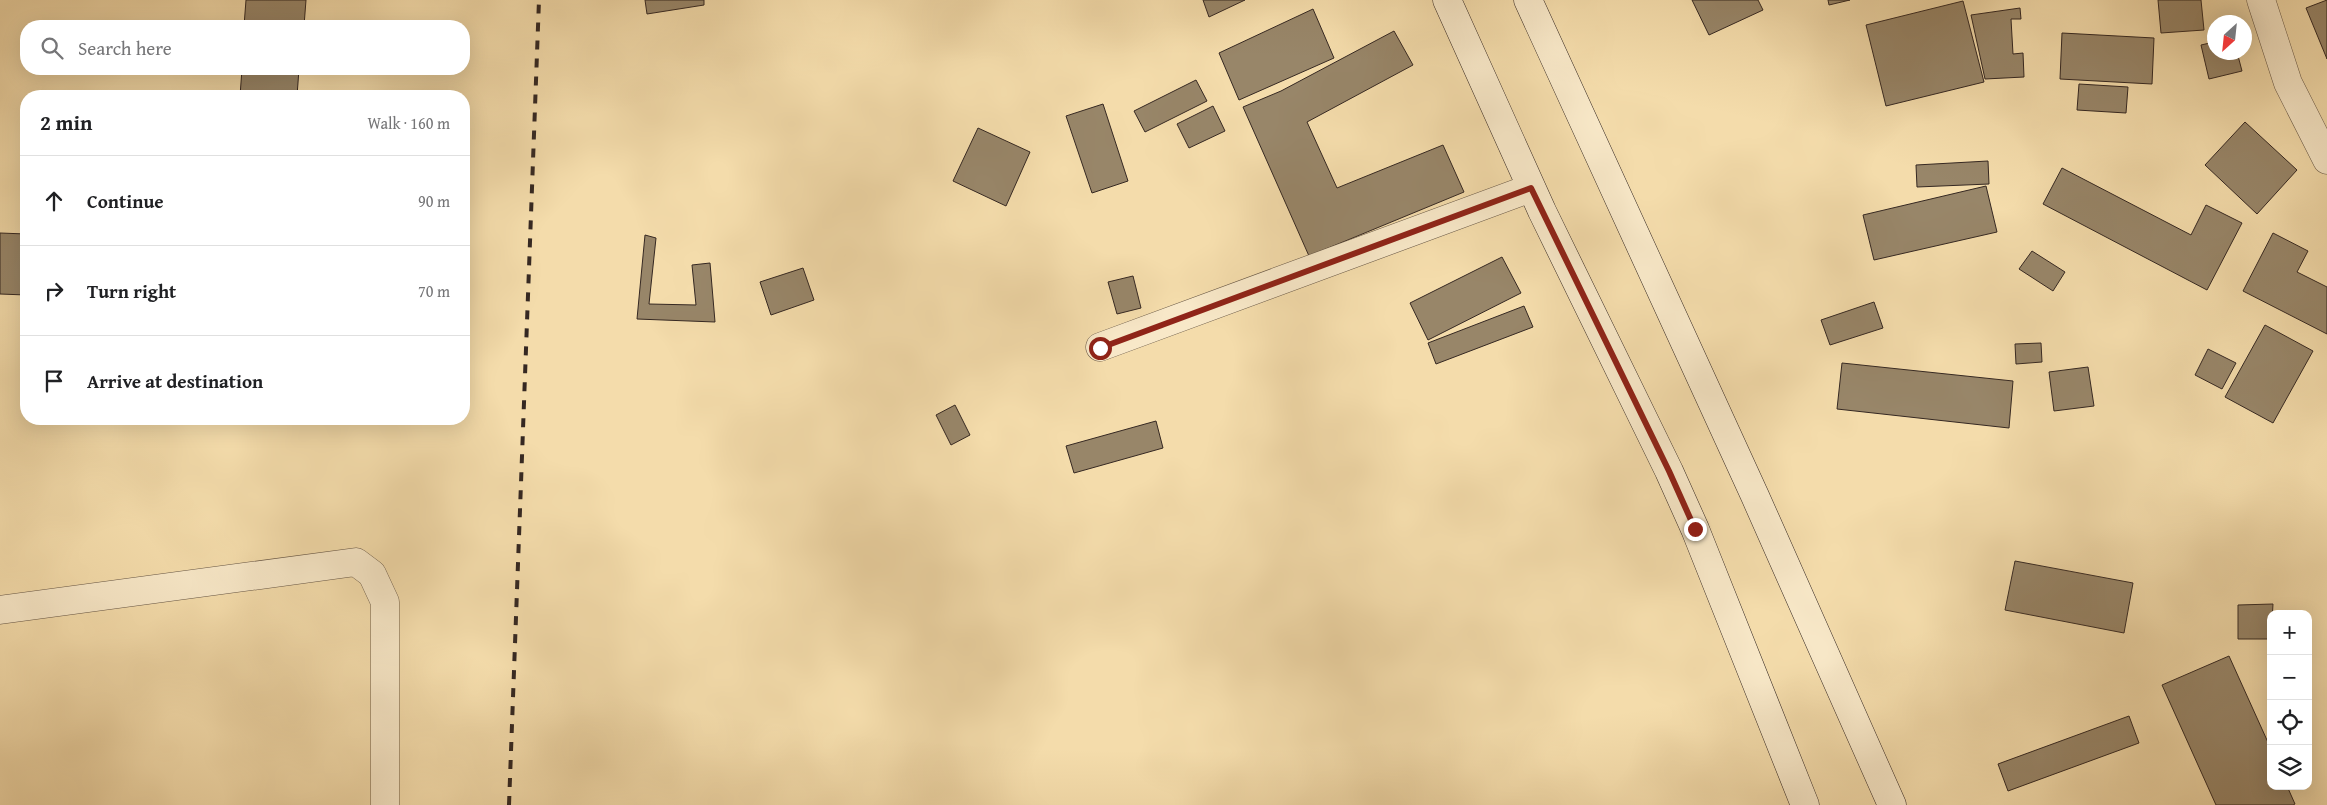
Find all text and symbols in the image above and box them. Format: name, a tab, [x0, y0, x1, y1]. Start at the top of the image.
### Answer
north arrow	[2207, 15, 2252, 60]
search box	[20, 20, 470, 75]
icon: search	[38, 34, 66, 62]
text: Search here	[78, 34, 172, 62]
text: 2 min	[40, 107, 92, 138]
text: Walk · 160 m	[367, 111, 450, 135]
icon: ahead	[40, 187, 68, 215]
text: Continue	[87, 187, 164, 215]
text: 90 m	[418, 189, 450, 213]
icon: right	[40, 277, 68, 305]
text: Turn right	[87, 277, 176, 305]
text: 70 m	[418, 279, 450, 303]
route start	[1089, 337, 1112, 360]
icon: arrive	[40, 367, 68, 395]
text: Arrive at destination	[87, 367, 263, 395]
route end	[1684, 518, 1707, 541]
map controls	[2267, 610, 2312, 790]
button: +	[2267, 610, 2312, 655]
button: −	[2267, 655, 2312, 700]
button: locate	[2267, 700, 2312, 745]
button: layers	[2267, 745, 2312, 790]

